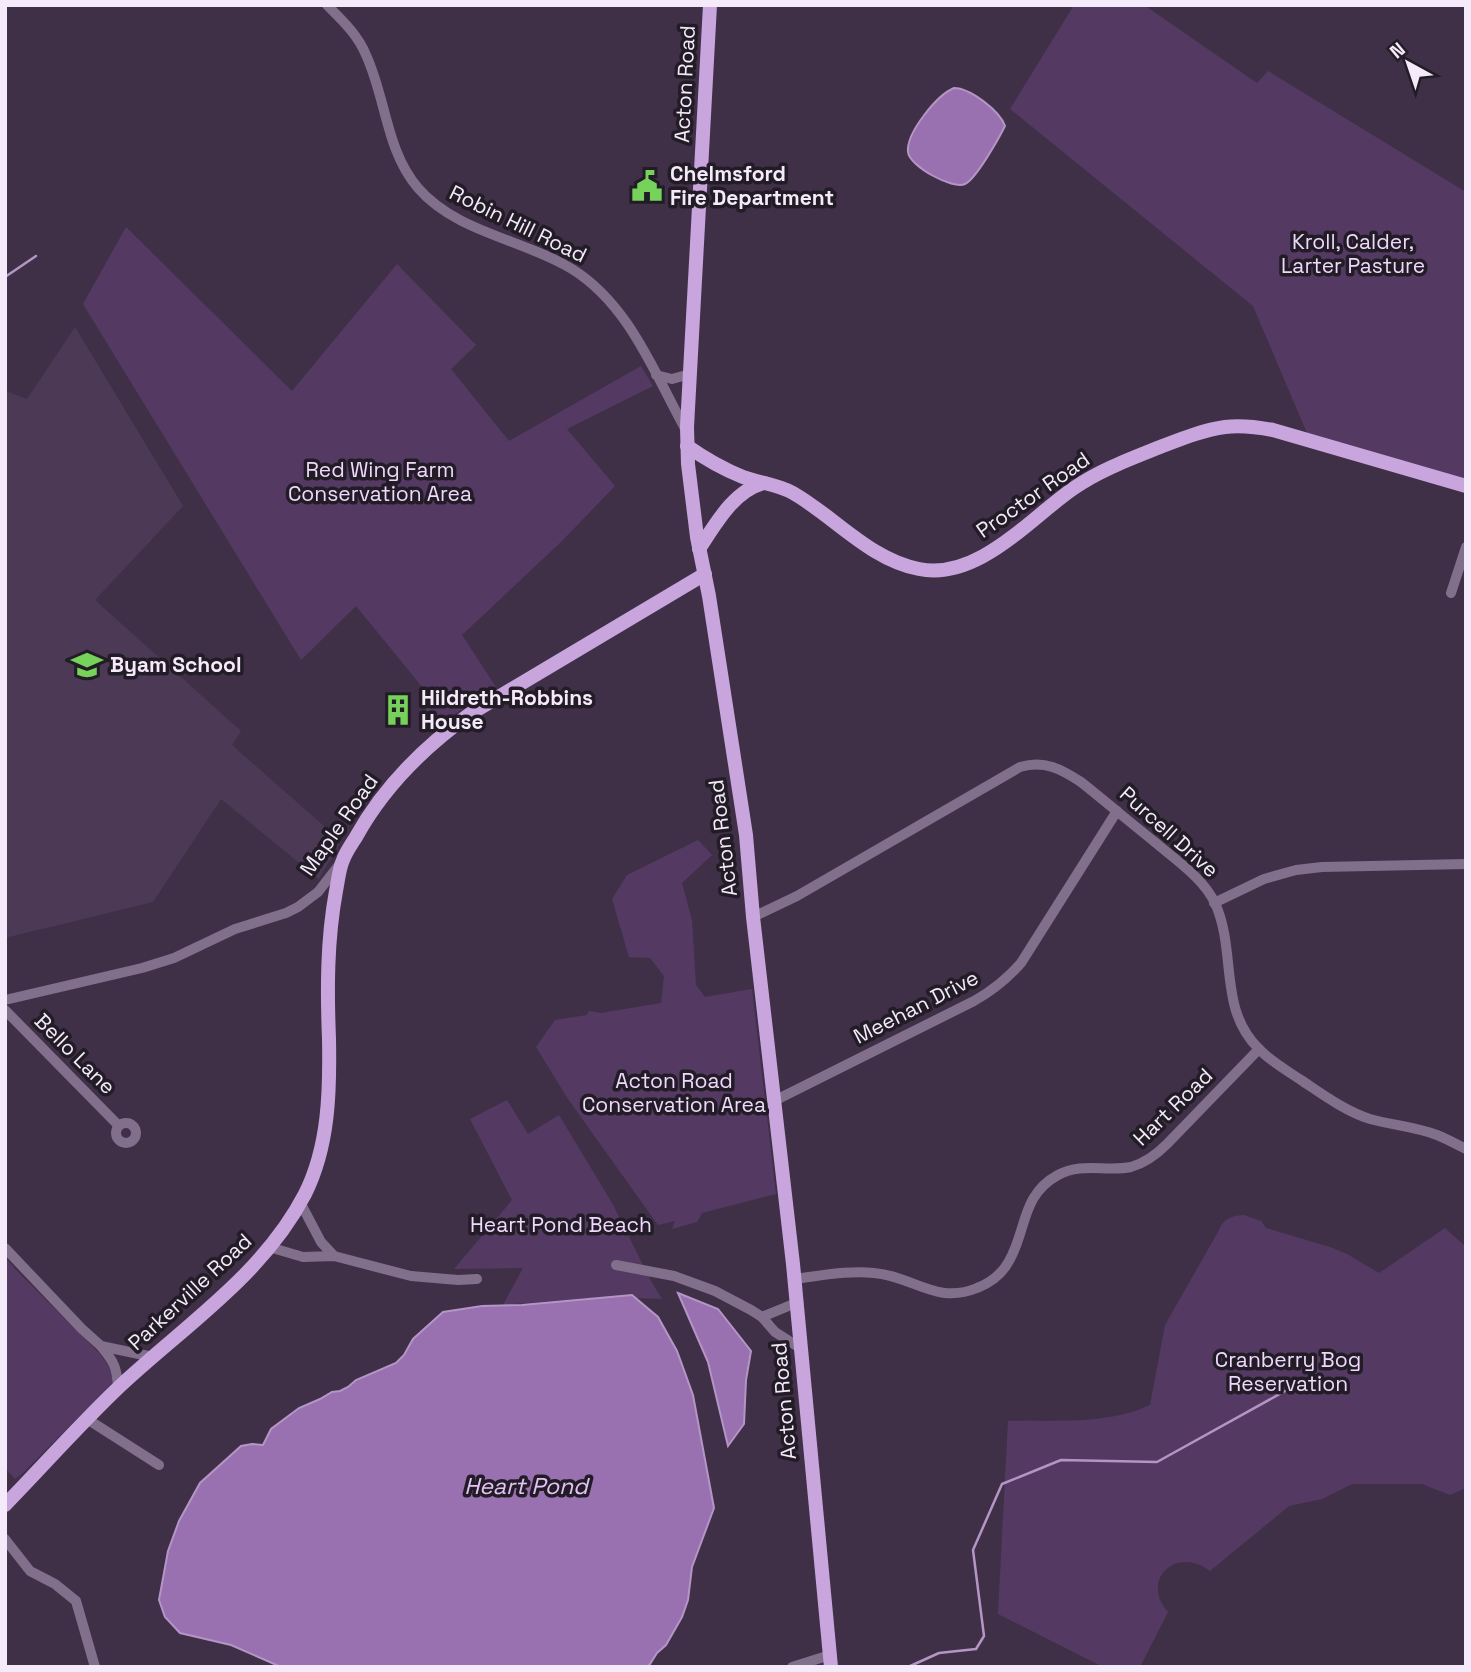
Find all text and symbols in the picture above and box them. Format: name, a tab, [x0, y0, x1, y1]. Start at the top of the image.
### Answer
street label: Acton Road	[668, 25, 701, 143]
north arrow	[1373, 28, 1443, 98]
text: N	[1384, 37, 1410, 64]
place label: Chelmsford Fire Department	[670, 160, 834, 211]
public building icon: Chelmsford Fire Department	[630, 169, 664, 203]
street label: Robin Hill Road	[445, 179, 591, 268]
park label: Kroll, Calder, Larter Pasture	[1281, 228, 1425, 279]
street label: Proctor Road	[971, 446, 1095, 544]
park label: Red Wing Farm Conservation Area	[288, 456, 472, 507]
school or university icon: Byam School	[70, 648, 104, 682]
place label: Byam School	[110, 651, 242, 678]
place label: Hildreth-Robbins House	[421, 684, 593, 735]
building icon: Hildreth-Robbins House	[381, 693, 415, 727]
street label: Maple Road	[294, 769, 384, 881]
street label: Acton Road	[702, 778, 743, 898]
street label: Purcell Drive	[1114, 780, 1224, 883]
street label: Meehan Drive	[849, 964, 983, 1050]
street label: Bello Lane	[29, 1007, 122, 1100]
street label: Hart Road	[1127, 1062, 1218, 1151]
park label: Acton Road Conservation Area	[582, 1067, 766, 1118]
park label: Heart Pond Beach	[470, 1211, 652, 1238]
street label: Parkerville Road	[122, 1227, 257, 1356]
street label: Acton Road	[765, 1341, 802, 1461]
park label: Cranberry Bog Reservation	[1215, 1346, 1361, 1397]
water label: Heart Pond	[464, 1471, 590, 1501]

